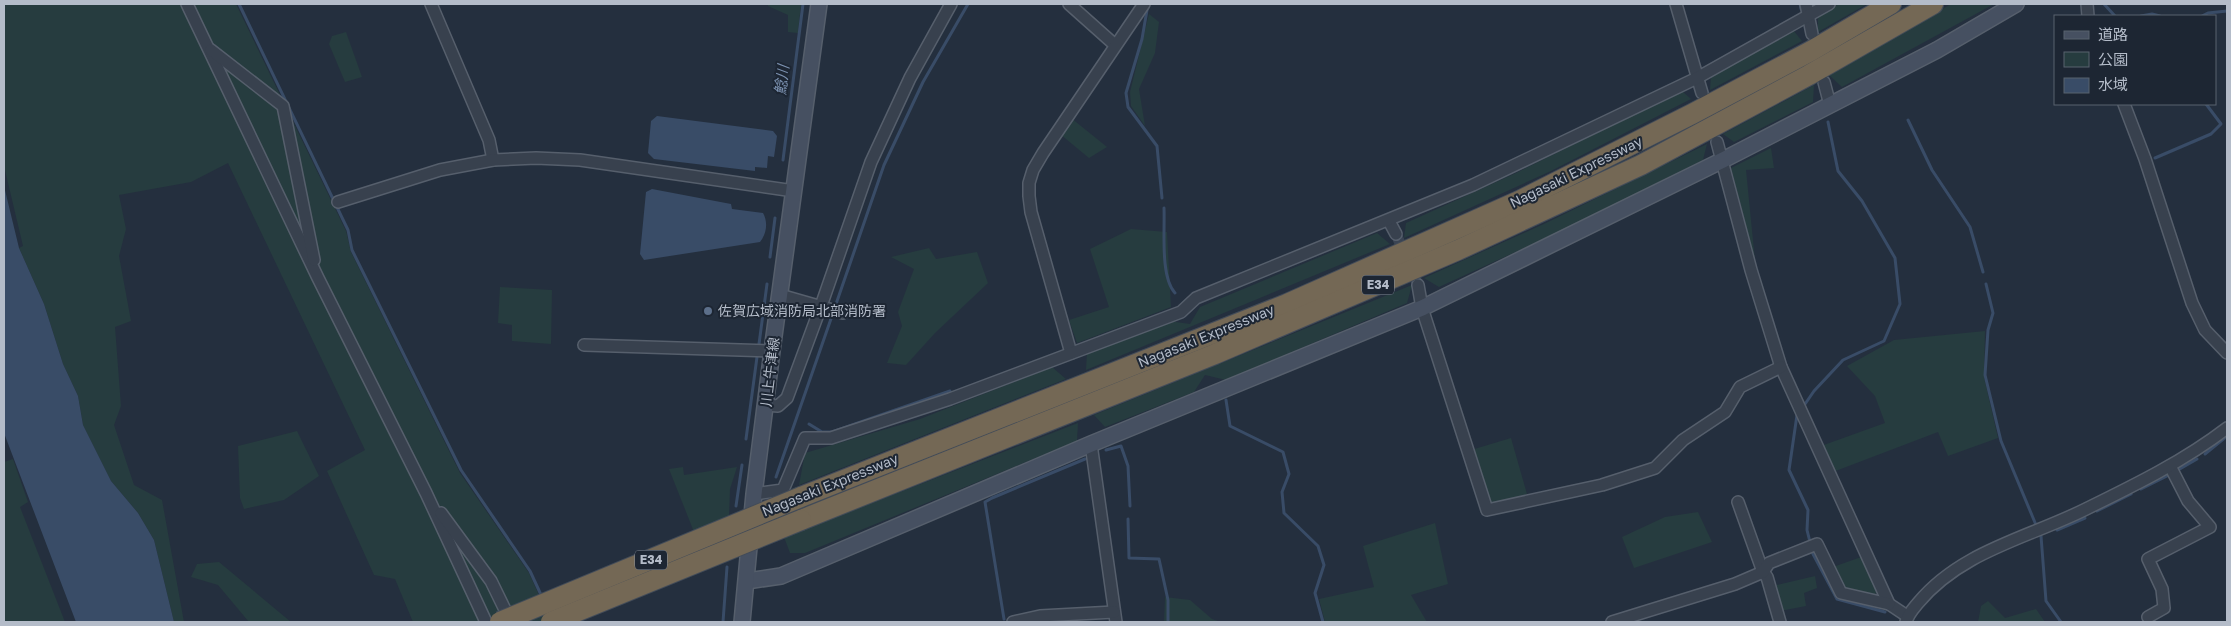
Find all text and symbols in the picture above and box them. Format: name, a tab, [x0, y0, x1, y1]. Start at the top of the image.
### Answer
legend	[2054, 15, 2216, 105]
text: 道路	[2098, 25, 2128, 43]
text: 公園	[2098, 50, 2128, 68]
water label: 鯰川	[770, 62, 792, 96]
text: 水域	[2098, 75, 2128, 93]
street label: Nagasaki Expressway	[1507, 132, 1645, 211]
road number: E34	[1362, 276, 1394, 294]
street label: Nagasaki Expressway	[1135, 300, 1276, 371]
place label: 佐賀広域消防局北部消防署	[718, 302, 886, 319]
marker: 佐賀広域消防局北部消防署	[702, 305, 714, 317]
street label: 川上牛津線	[757, 336, 782, 408]
street label: Nagasaki Expressway	[759, 449, 900, 520]
road number: E34	[635, 550, 667, 570]

